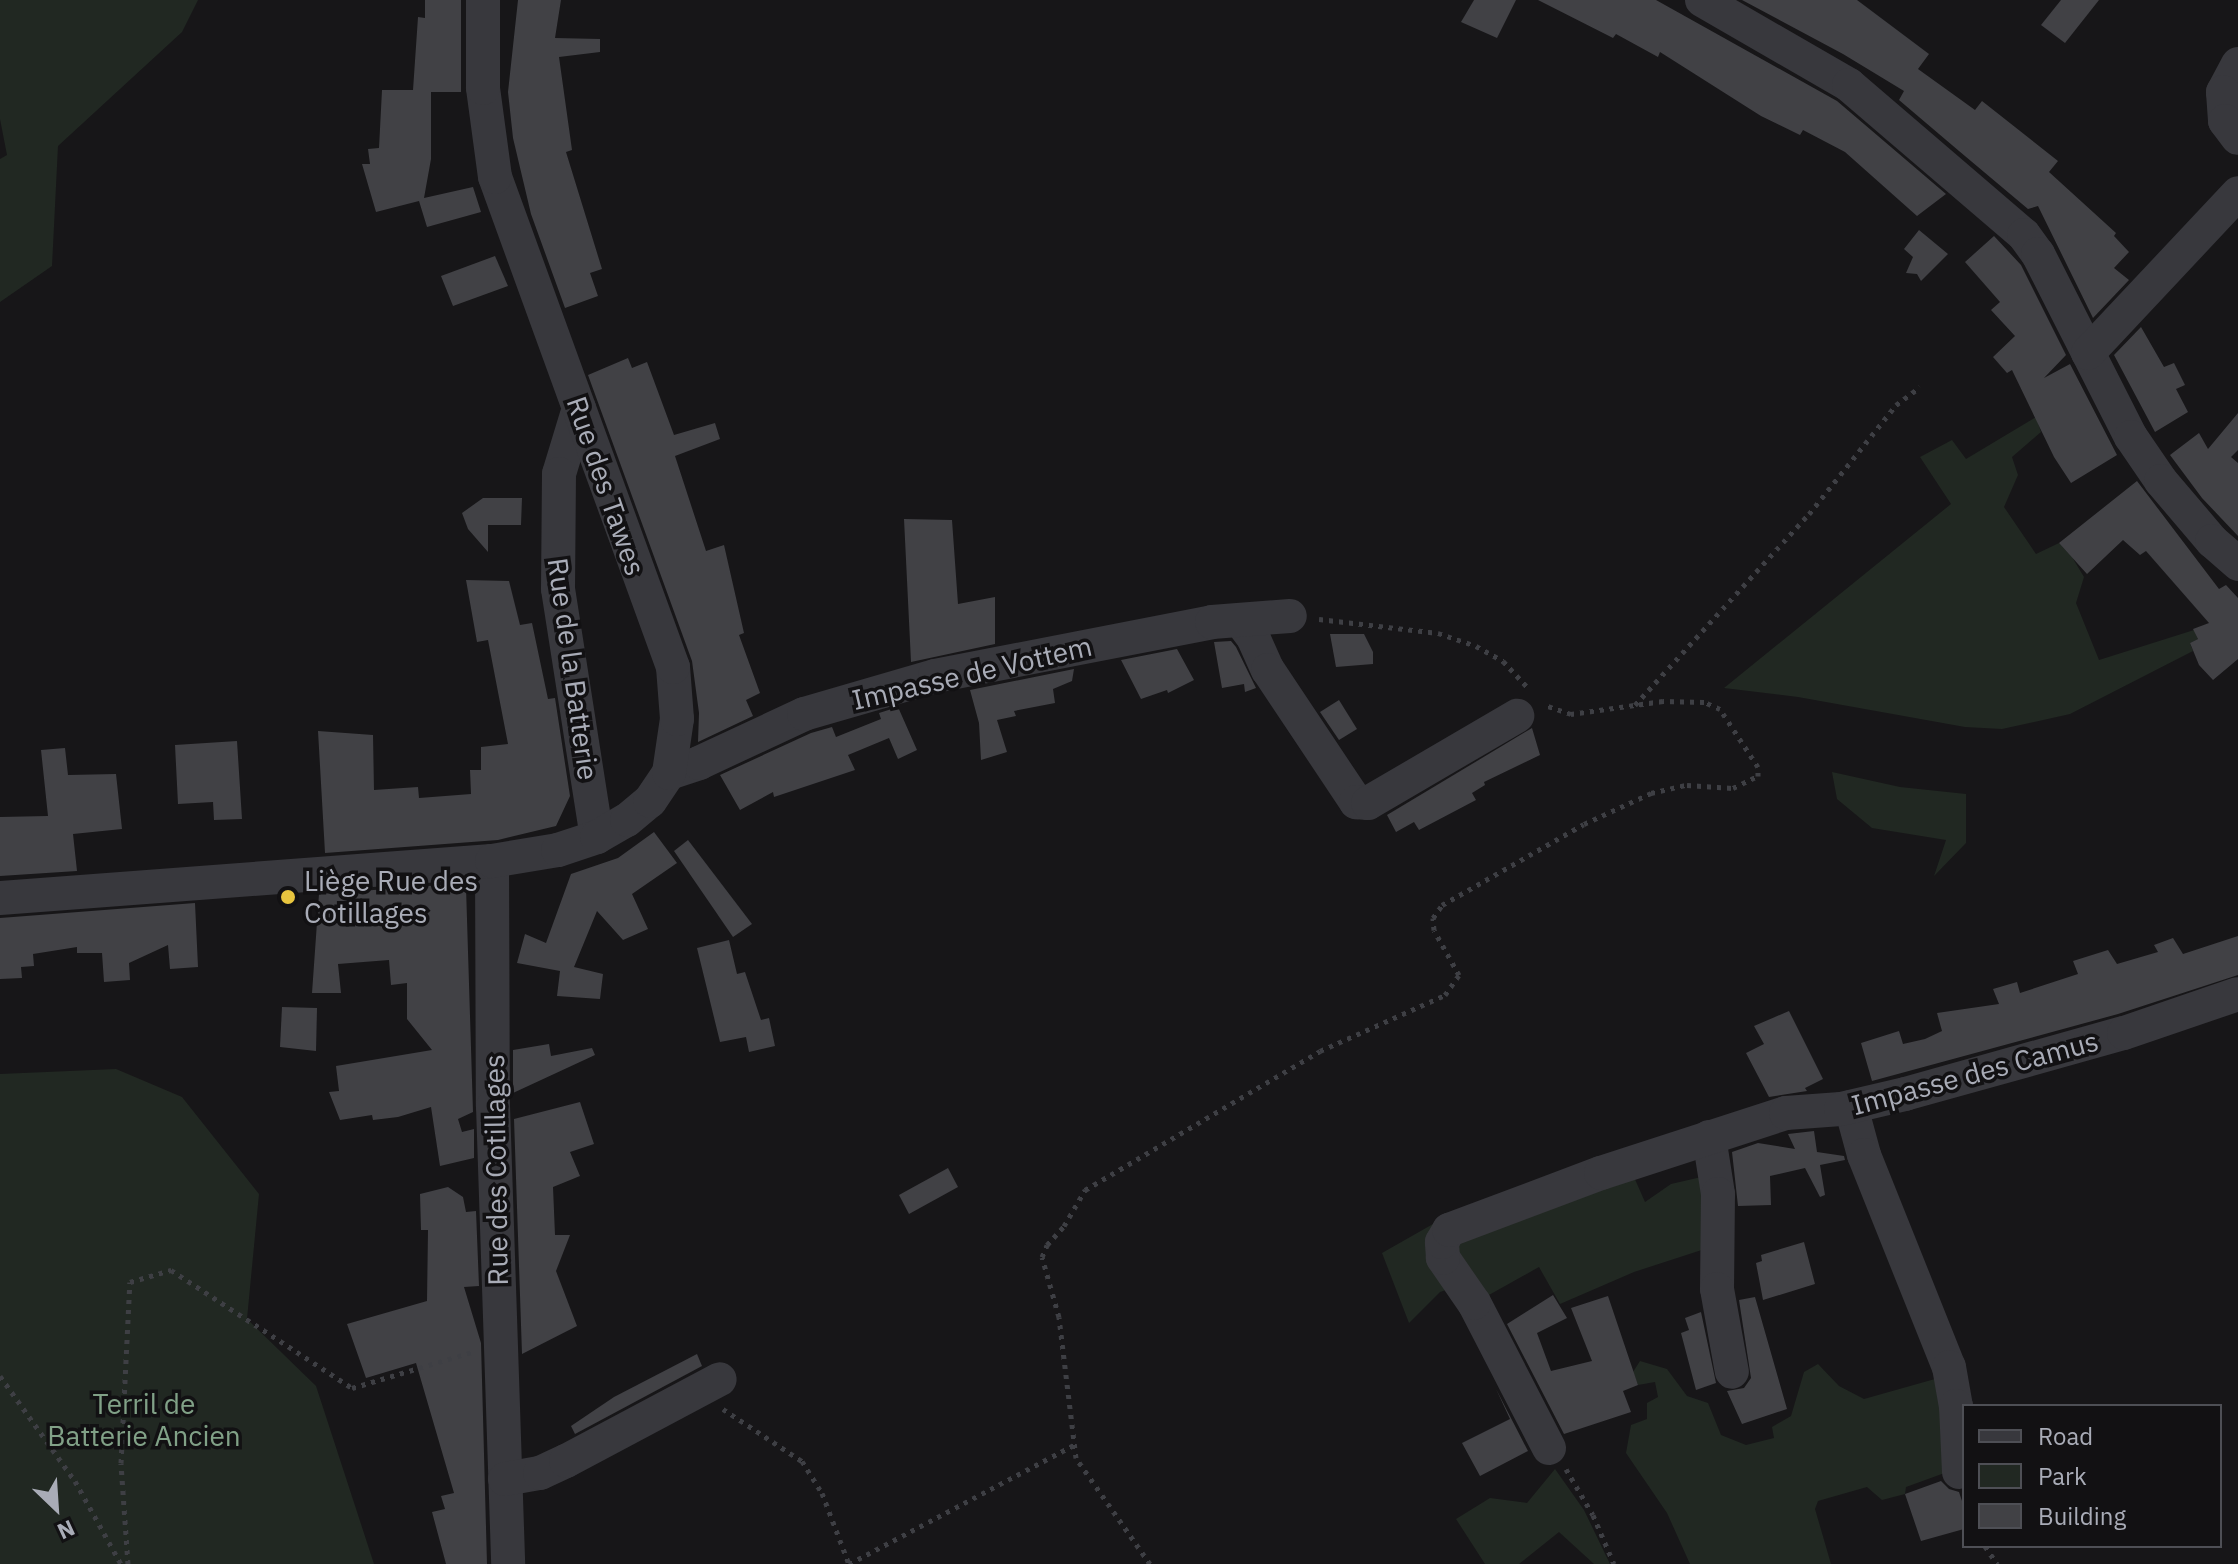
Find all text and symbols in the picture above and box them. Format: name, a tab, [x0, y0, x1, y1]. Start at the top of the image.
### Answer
street label: Rue des Tawes	[560, 392, 652, 580]
street label: Rue de la Batterie	[541, 556, 605, 782]
street label: Impasse de Vottem	[849, 629, 1095, 717]
place label: Liège Rue des Cotillages	[304, 864, 478, 930]
marker: Liège Rue des Cotillages	[279, 888, 297, 906]
street label: Impasse des Camus	[1848, 1024, 2102, 1122]
street label: Rue des Cotillages	[477, 1054, 515, 1286]
park label: Terril de Batterie Ancien	[47, 1387, 241, 1453]
legend	[1962, 1404, 2222, 1548]
text: Road	[2038, 1420, 2093, 1452]
text: Park	[2038, 1460, 2087, 1492]
north arrow	[16, 1468, 96, 1548]
text: Building	[2038, 1500, 2126, 1532]
text: N	[53, 1514, 80, 1547]

